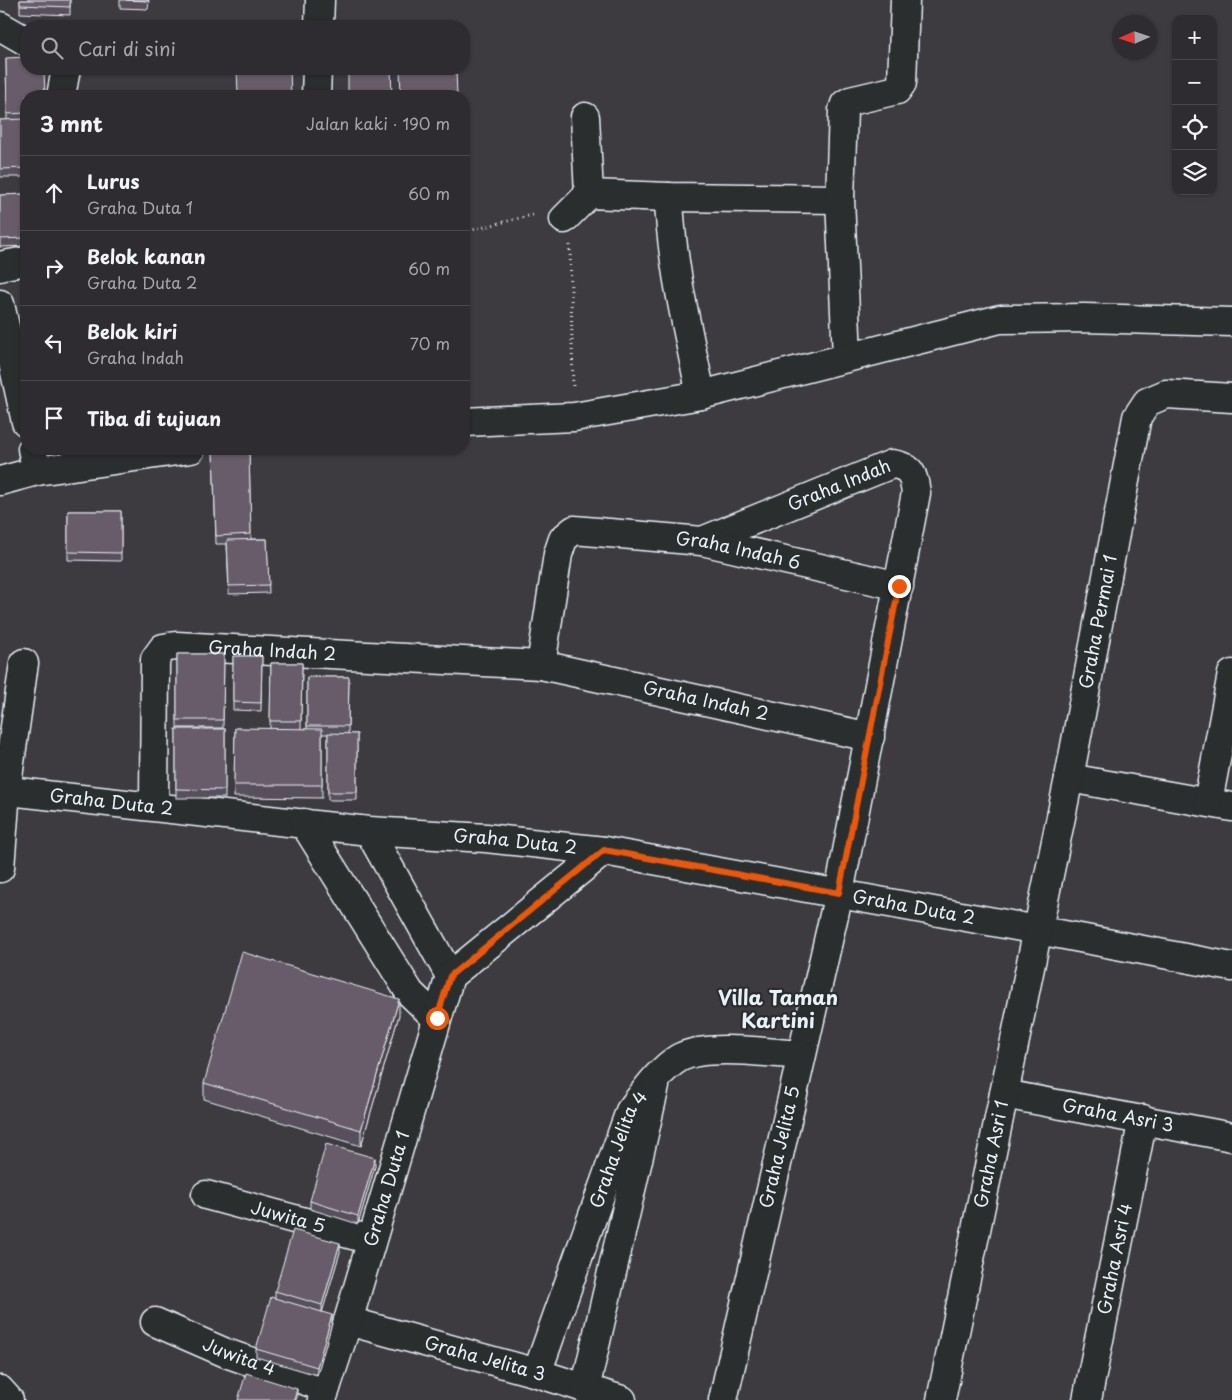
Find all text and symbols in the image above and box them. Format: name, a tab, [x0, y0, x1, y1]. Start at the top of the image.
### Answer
north arrow	[1112, 15, 1157, 60]
map controls	[1172, 15, 1217, 195]
button: +	[1172, 15, 1217, 60]
search box	[20, 20, 470, 75]
icon: search	[38, 34, 66, 62]
text: Cari di sini	[78, 34, 176, 62]
button: −	[1172, 60, 1217, 105]
button: locate	[1172, 105, 1217, 150]
text: 3 mnt	[40, 107, 103, 139]
text: Jalan kaki · 190 m	[306, 111, 450, 135]
button: layers	[1172, 150, 1217, 195]
text: Lurus	[87, 167, 140, 195]
icon: ahead	[40, 179, 68, 207]
text: 60 m	[408, 181, 450, 205]
text: Graha Duta 1	[87, 195, 193, 219]
text: Belok kanan	[87, 242, 206, 270]
icon: right	[40, 254, 68, 282]
text: 60 m	[408, 256, 450, 280]
text: Graha Duta 2	[87, 270, 197, 294]
text: Belok kiri	[87, 317, 177, 345]
icon: left	[40, 329, 68, 357]
text: 70 m	[410, 331, 450, 355]
text: Graha Indah	[87, 345, 184, 369]
icon: arrive	[40, 404, 68, 432]
text: Tiba di tujuan	[87, 404, 221, 432]
street label: Graha Indah	[783, 451, 894, 517]
street label: Graha Indah 6	[675, 524, 803, 575]
street label: Graha Permai 1	[1071, 552, 1123, 691]
route end	[888, 575, 911, 598]
street label: Graha Indah 2	[208, 633, 337, 666]
street label: Graha Indah 2	[641, 673, 772, 726]
street label: Graha Duta 2	[48, 781, 175, 821]
street label: Graha Duta 2	[453, 821, 579, 860]
street label: Graha Duta 2	[850, 881, 978, 930]
district label: Villa Taman Kartini	[718, 982, 838, 1035]
route start	[426, 1007, 449, 1030]
street label: Graha Jelita 5	[751, 1083, 806, 1211]
street label: Graha Jelita 4	[582, 1084, 653, 1212]
street label: Graha Asri 3	[1060, 1090, 1176, 1138]
street label: Graha Asri 1	[966, 1098, 1014, 1210]
street label: Graha Duta 1	[356, 1127, 416, 1249]
street label: Juwita 5	[248, 1193, 329, 1239]
street label: Graha Asri 4	[1089, 1200, 1138, 1317]
street label: Graha Jelita 3	[422, 1328, 550, 1387]
street label: Juwita 4	[199, 1329, 280, 1381]

